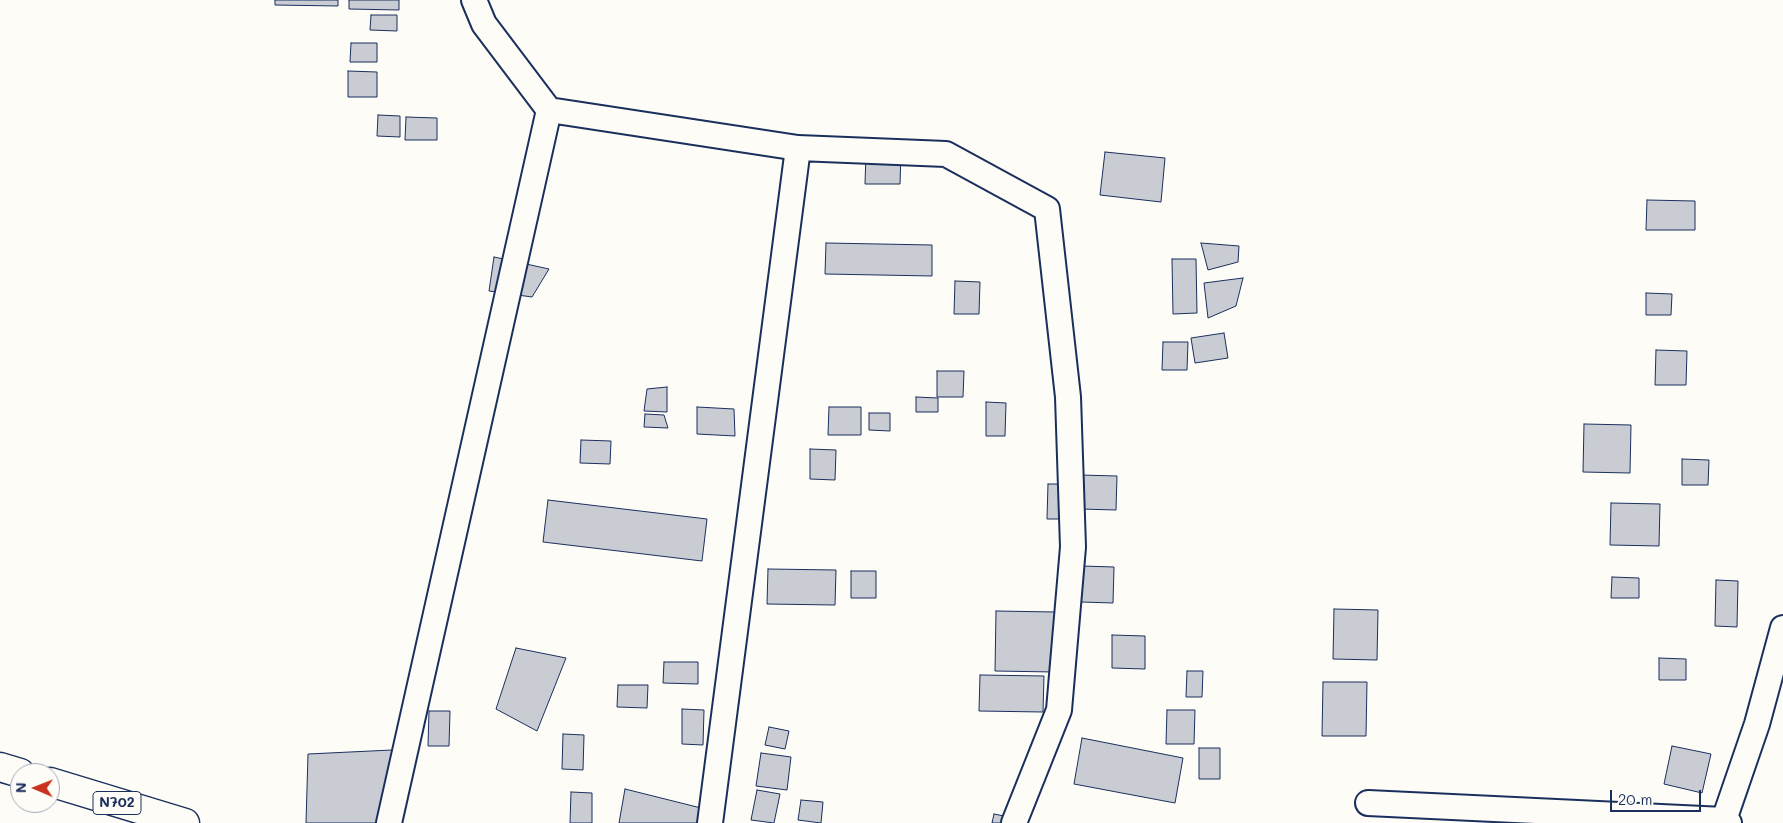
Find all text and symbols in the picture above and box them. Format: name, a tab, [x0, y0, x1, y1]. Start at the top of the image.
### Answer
north arrow	[10, 763, 60, 813]
scale bar	[1613, 780, 1704, 812]
text: N	[11, 782, 30, 793]
text: 20 m	[1618, 789, 1652, 809]
road number: N702	[93, 791, 141, 814]

